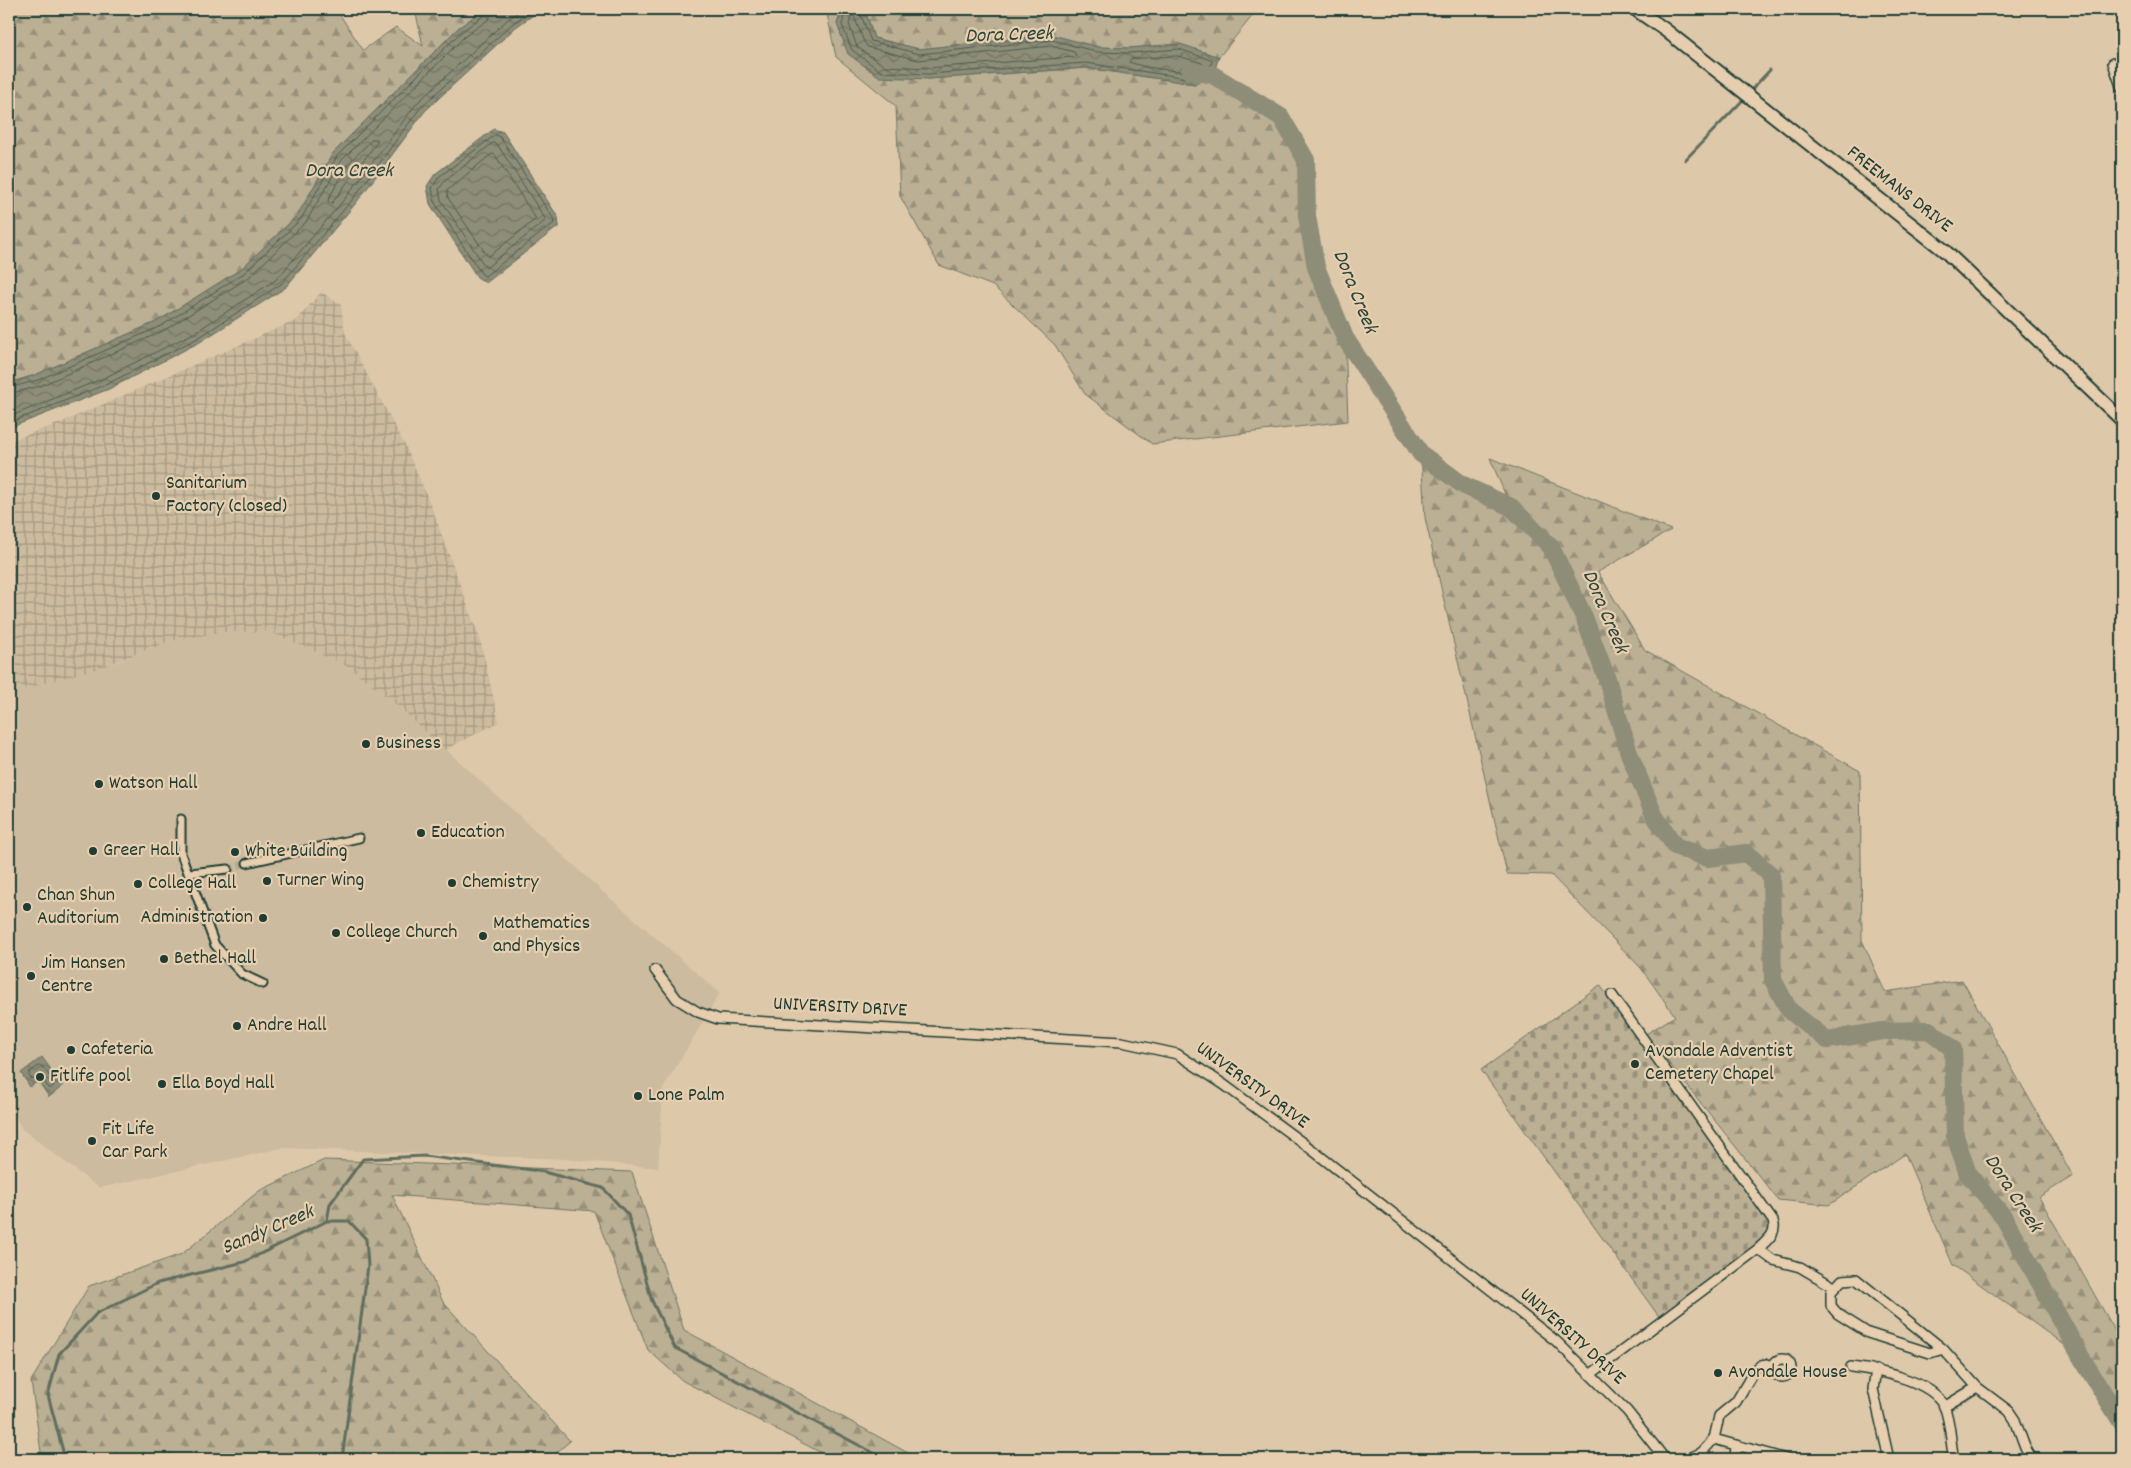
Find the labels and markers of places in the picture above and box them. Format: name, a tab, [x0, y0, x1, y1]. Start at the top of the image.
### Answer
place label: Sanitarium Factory (closed)	[166, 470, 287, 521]
marker: Sanitarium Factory (closed)	[150, 490, 162, 502]
place label: Business	[376, 730, 441, 758]
marker: Business	[360, 738, 372, 750]
place label: Watson Hall	[109, 770, 198, 798]
marker: Watson Hall	[93, 778, 105, 790]
place label: Education	[431, 819, 505, 847]
marker: Education	[415, 827, 427, 839]
place label: Greer Hall	[103, 837, 179, 865]
place label: White Building	[245, 838, 348, 866]
marker: Greer Hall	[87, 845, 99, 857]
marker: White Building	[229, 846, 241, 858]
place label: Turner Wing	[277, 867, 364, 895]
place label: Chemistry	[462, 869, 539, 897]
place label: College Hall	[148, 870, 237, 898]
marker: Turner Wing	[261, 875, 273, 887]
marker: Chemistry	[446, 877, 458, 889]
marker: College Hall	[132, 878, 144, 890]
place label: Chan Shun Auditorium	[37, 882, 119, 933]
marker: Chan Shun Auditorium	[21, 901, 33, 913]
place label: Administration	[141, 904, 253, 932]
place label: Mathematics and Physics	[493, 910, 590, 961]
marker: Administration	[257, 912, 269, 924]
place label: College Church	[346, 919, 458, 947]
marker: College Church	[330, 927, 342, 939]
marker: Mathematics and Physics	[477, 930, 489, 942]
place label: Bethel Hall	[174, 945, 256, 973]
place label: Jim Hansen Centre	[41, 950, 126, 1001]
marker: Bethel Hall	[158, 953, 170, 965]
marker: Jim Hansen Centre	[25, 970, 37, 982]
place label: Andre Hall	[247, 1012, 327, 1040]
marker: Andre Hall	[231, 1020, 243, 1032]
place label: Cafeteria	[81, 1036, 153, 1064]
place label: Avondale Adventist Cemetery Chapel	[1645, 1038, 1793, 1089]
marker: Cafeteria	[65, 1044, 77, 1056]
marker: Avondale Adventist Cemetery Chapel	[1629, 1058, 1641, 1070]
place label: Fitlife pool	[50, 1063, 131, 1091]
place label: Ella Boyd Hall	[172, 1070, 274, 1098]
marker: Fitlife pool	[34, 1071, 46, 1083]
marker: Ella Boyd Hall	[156, 1078, 168, 1090]
place label: Lone Palm	[648, 1082, 725, 1110]
marker: Lone Palm	[632, 1090, 644, 1102]
place label: Fit Life Car Park	[102, 1116, 167, 1167]
marker: Fit Life Car Park	[86, 1135, 98, 1147]
place label: Avondale House	[1728, 1359, 1847, 1387]
marker: Avondale House	[1712, 1367, 1724, 1379]

